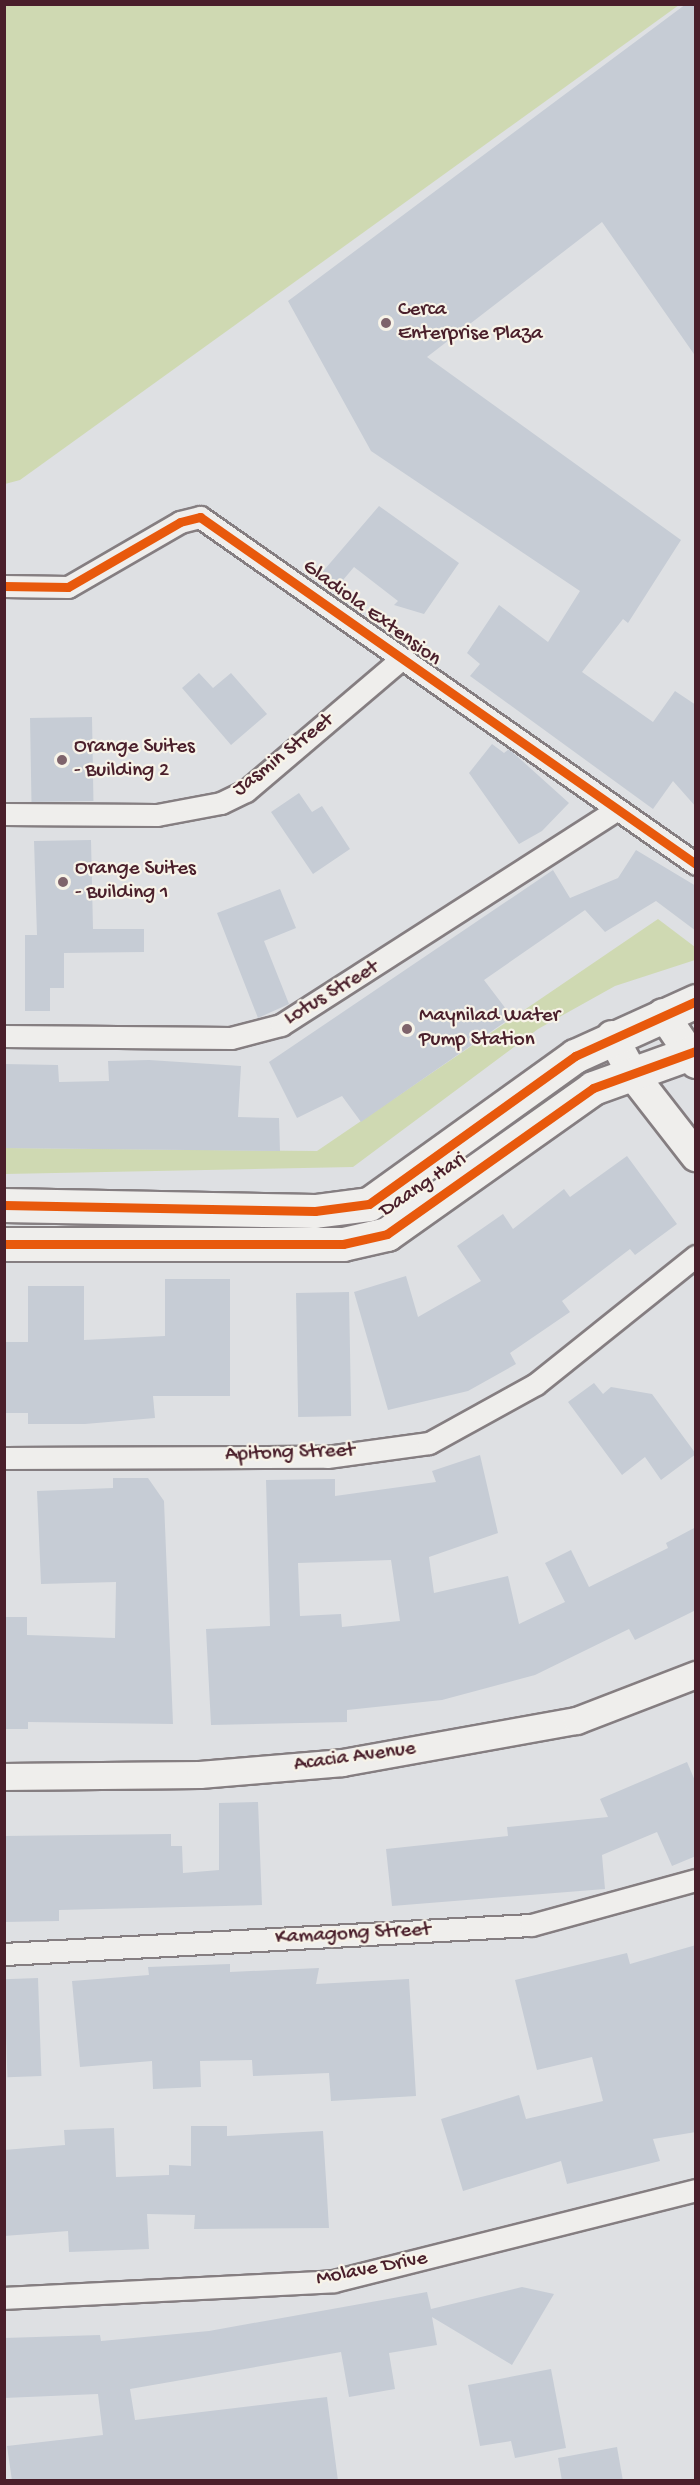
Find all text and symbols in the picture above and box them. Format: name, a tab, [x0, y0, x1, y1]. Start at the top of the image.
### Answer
place label: Cerca Enterprise Plaza	[398, 298, 543, 348]
marker: Cerca Enterprise Plaza	[379, 316, 393, 330]
street label: Gladiola Extension	[297, 555, 445, 673]
street label: Jasmin Street	[229, 709, 339, 803]
place label: Orange Suites - Building 2	[74, 735, 195, 785]
marker: Orange Suites - Building 2	[55, 753, 69, 767]
place label: Orange Suites - Building 1	[75, 857, 196, 907]
marker: Orange Suites - Building 1	[56, 875, 70, 889]
street label: Lotus Street	[280, 956, 384, 1032]
place label: Maynilad Water Pump Station	[419, 1004, 560, 1054]
marker: Maynilad Water Pump Station	[400, 1022, 414, 1036]
street label: Daang Hari	[376, 1148, 472, 1224]
street label: Apitong Street	[225, 1439, 355, 1469]
street label: Acacia Avenue	[293, 1737, 417, 1779]
street label: Kamagong Street	[275, 1918, 431, 1952]
street label: Molave Drive	[314, 2247, 430, 2293]

